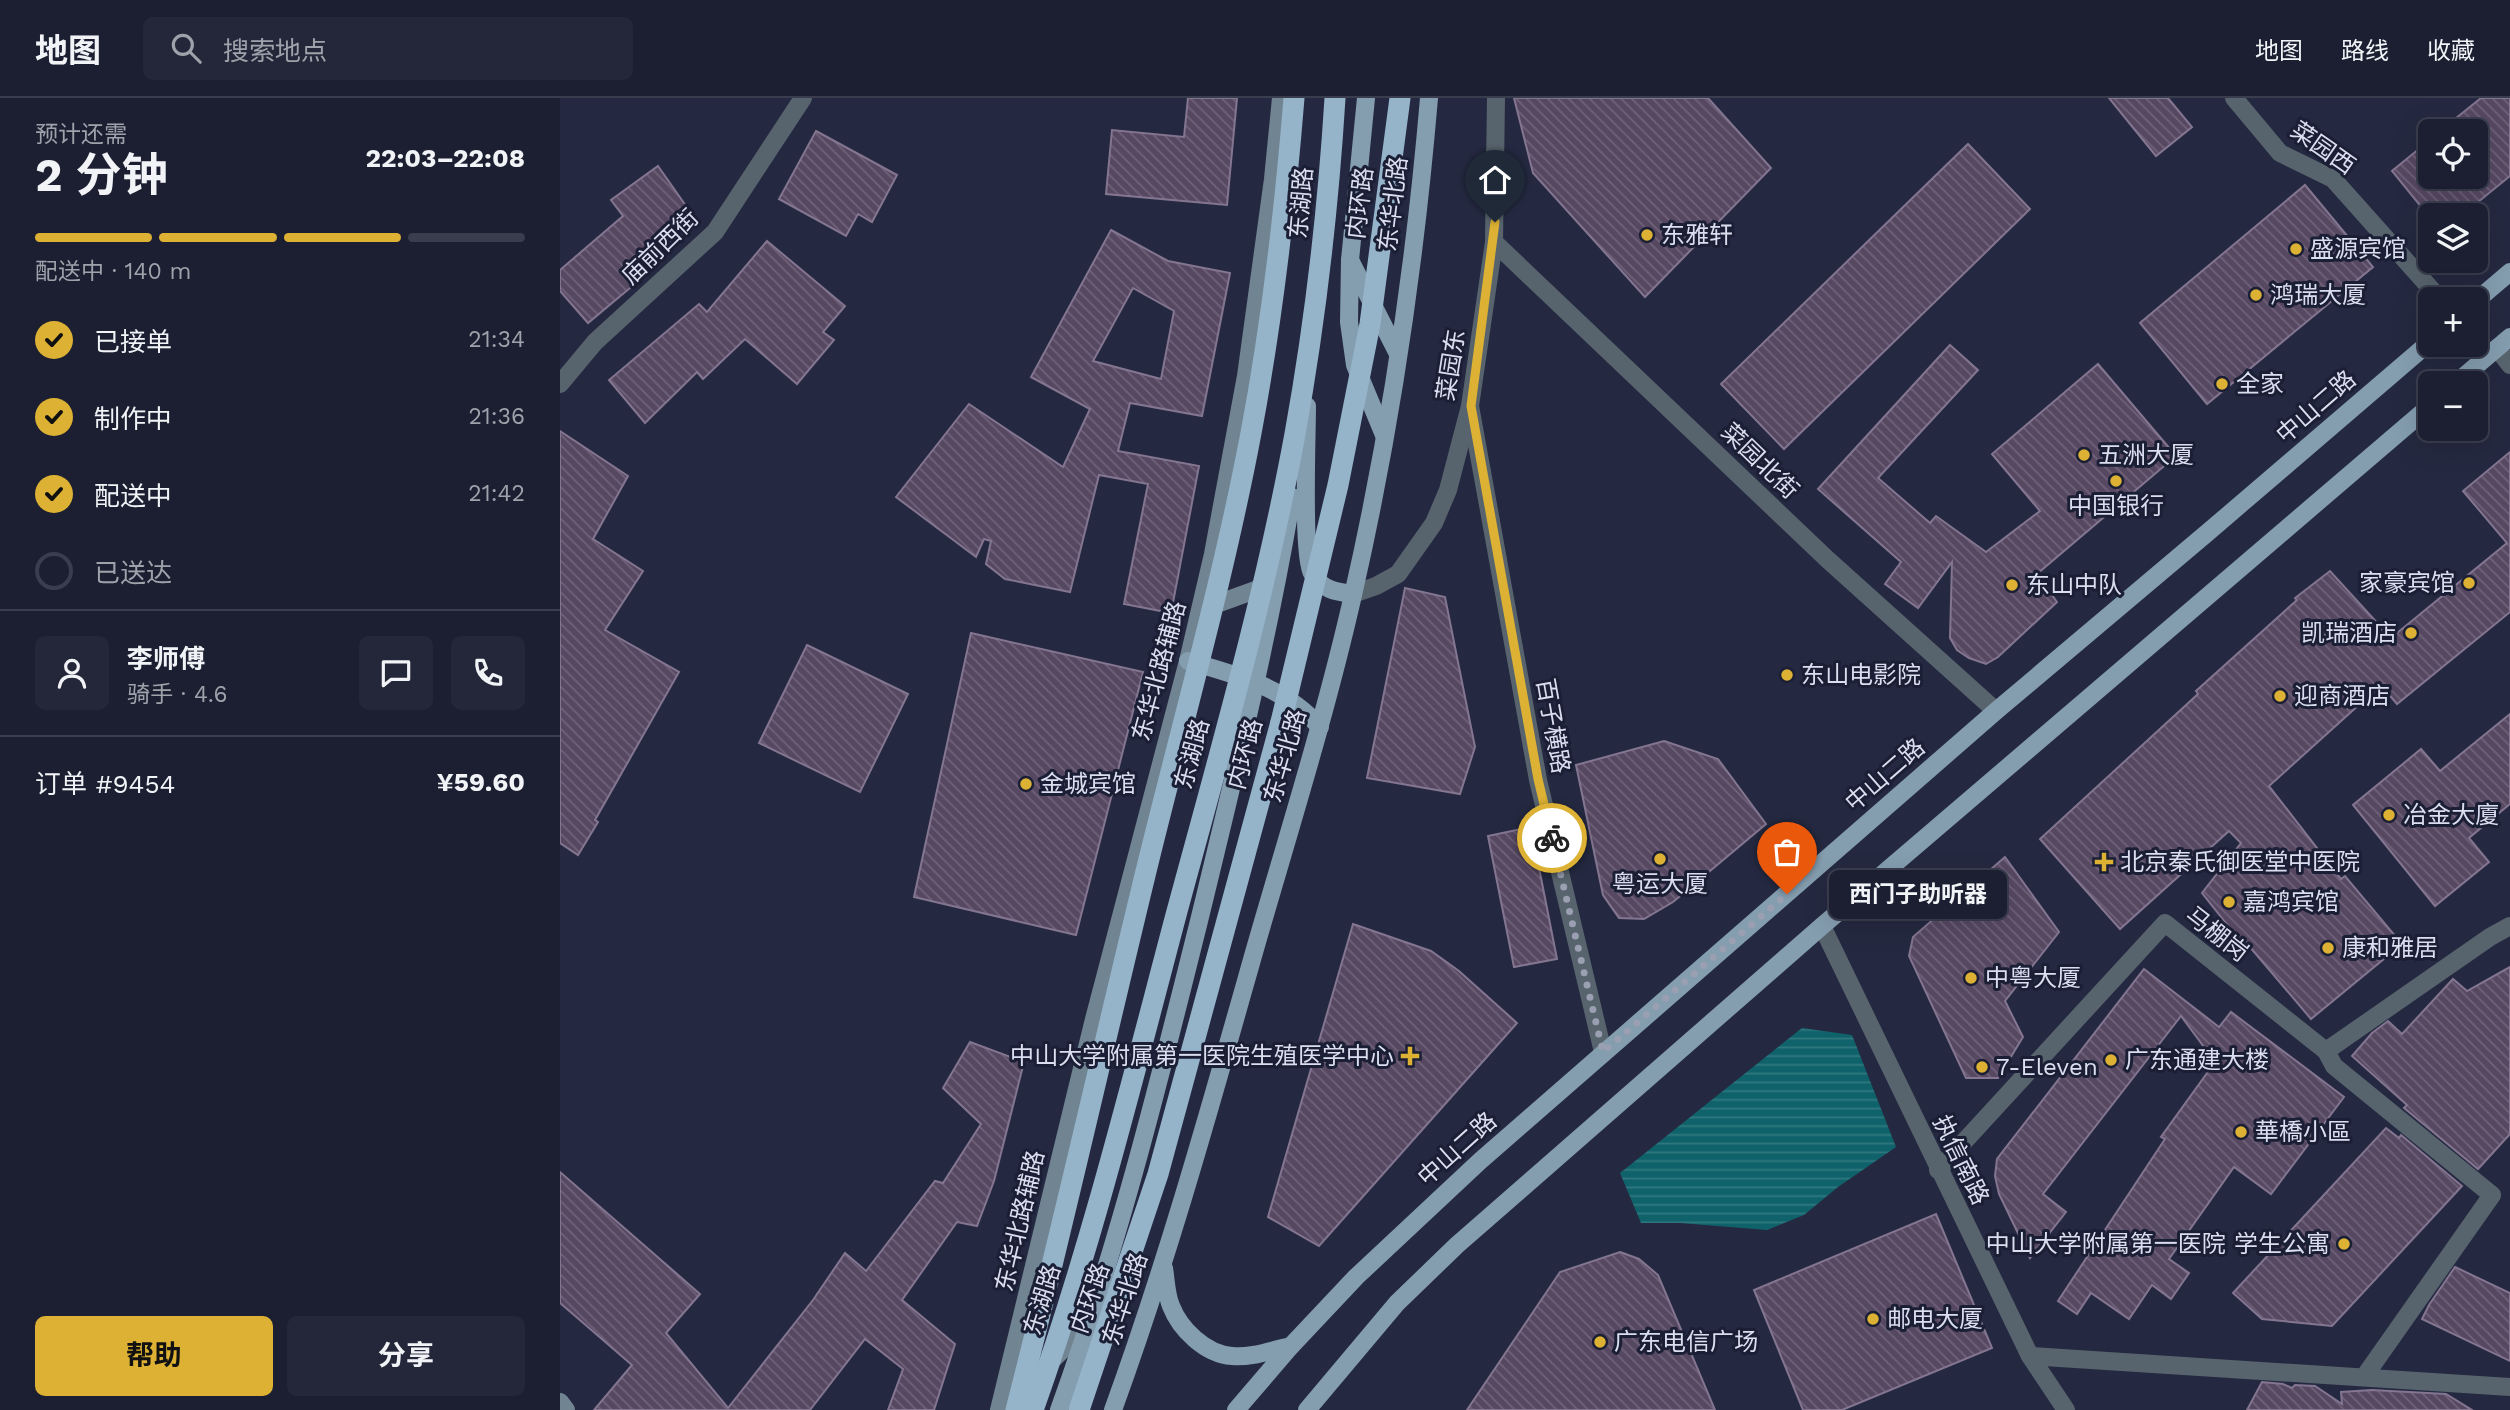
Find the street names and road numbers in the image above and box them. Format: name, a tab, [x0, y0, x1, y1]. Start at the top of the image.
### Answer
street label: 菜园西	[2285, 116, 2361, 180]
street label: 东华北路	[1373, 155, 1413, 253]
street label: 东湖路	[1284, 166, 1318, 240]
street label: 内环路	[1342, 166, 1378, 240]
street label: 庙前西街	[616, 204, 704, 290]
street label: 菜园东	[1432, 327, 1470, 403]
street label: 中山二路	[2271, 365, 2361, 449]
street label: 菜园北街	[1716, 418, 1804, 504]
street label: 东华北路辅路	[1127, 598, 1191, 744]
street label: 百子横路	[1531, 676, 1575, 776]
street label: 东华北路	[1258, 706, 1312, 806]
street label: 东湖路	[1169, 716, 1215, 792]
street label: 内环路	[1222, 716, 1268, 792]
street label: 中山二路	[1840, 733, 1930, 817]
street label: 马棚岗	[2180, 901, 2254, 967]
street label: 中山二路	[1412, 1106, 1502, 1192]
street label: 执信南路	[1927, 1111, 1995, 1209]
street label: 东华北路辅路	[990, 1148, 1050, 1294]
street label: 东华北路	[1097, 1249, 1153, 1349]
street label: 内环路	[1065, 1259, 1115, 1337]
street label: 东湖路	[1018, 1261, 1066, 1339]

